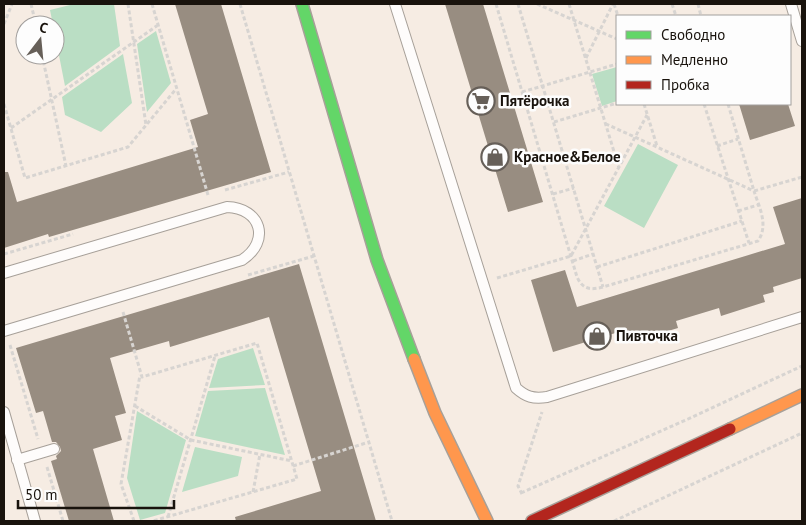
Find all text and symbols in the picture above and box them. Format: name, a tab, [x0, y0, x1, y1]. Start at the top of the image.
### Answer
north arrow	[15, 15, 65, 65]
legend	[616, 15, 791, 105]
text: С	[37, 18, 50, 37]
text: Свободно	[661, 25, 725, 44]
text: Медленно	[661, 50, 728, 69]
text: Пробка	[661, 75, 710, 94]
supermarket icon: Пятёрочка	[466, 86, 496, 116]
place label: Пятёрочка	[500, 91, 569, 110]
shop icon: Красное&Белое	[480, 142, 510, 172]
place label: Красное&Белое	[514, 147, 621, 166]
shop icon: Пивточка	[582, 321, 612, 351]
place label: Пивточка	[616, 326, 678, 345]
scale bar	[18, 478, 174, 510]
text: 50 m	[25, 485, 58, 504]

